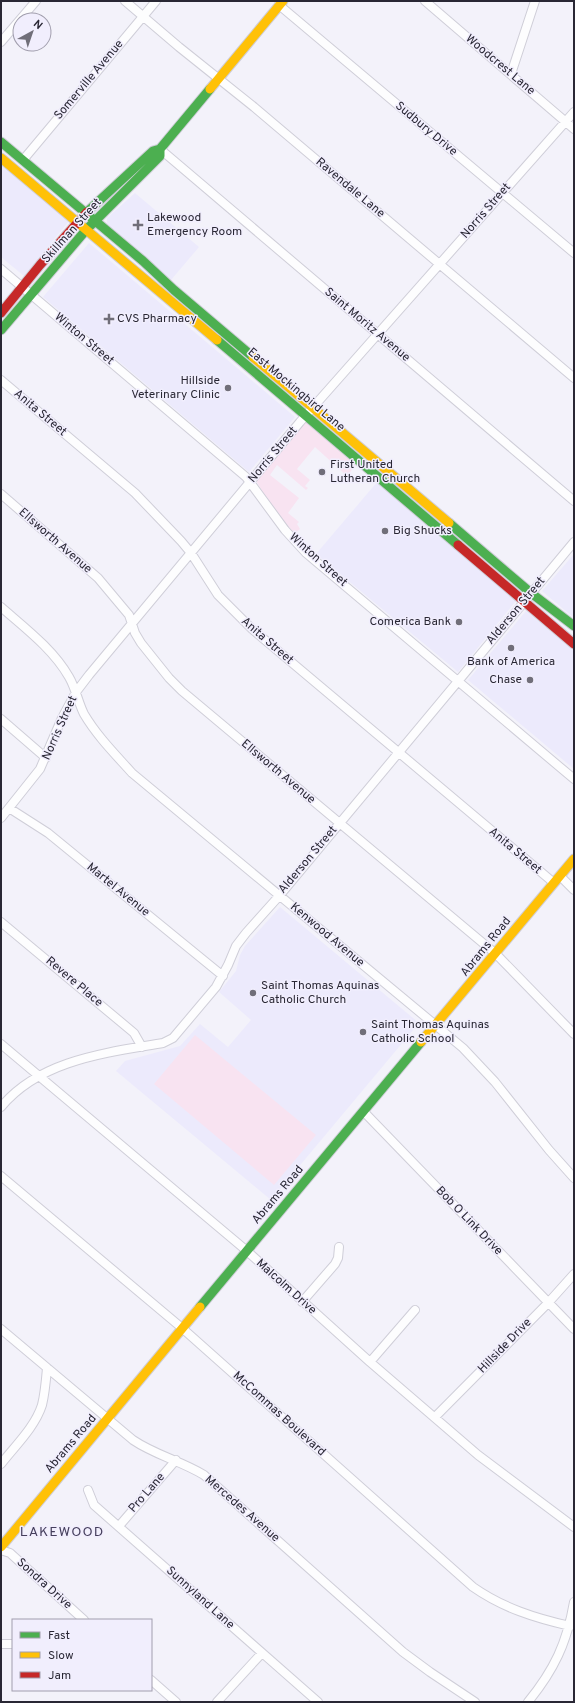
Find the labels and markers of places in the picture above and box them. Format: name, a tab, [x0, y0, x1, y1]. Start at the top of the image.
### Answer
place label: Lakewood Emergency Room	[147, 210, 242, 240]
marker: Lakewood Emergency Room	[132, 219, 144, 231]
place label: CVS Pharmacy	[117, 311, 197, 327]
marker: CVS Pharmacy	[104, 314, 114, 324]
place label: Hillside Veterinary Clinic	[131, 373, 220, 403]
marker: Hillside Veterinary Clinic	[223, 383, 233, 393]
place label: First United Lutheran Church	[330, 457, 420, 487]
marker: First United Lutheran Church	[317, 467, 327, 477]
place label: Big Shucks	[393, 523, 452, 539]
marker: Big Shucks	[380, 526, 390, 536]
place label: Comerica Bank	[369, 614, 451, 630]
marker: Comerica Bank	[454, 617, 464, 627]
marker: Bank of America	[506, 643, 516, 653]
place label: Bank of America	[467, 654, 555, 670]
place label: Chase	[489, 672, 522, 688]
marker: Chase	[525, 675, 535, 685]
place label: Saint Thomas Aquinas Catholic Church	[261, 978, 379, 1008]
marker: Saint Thomas Aquinas Catholic Church	[248, 988, 258, 998]
place label: Saint Thomas Aquinas Catholic School	[371, 1017, 489, 1047]
marker: Saint Thomas Aquinas Catholic School	[358, 1027, 368, 1037]

